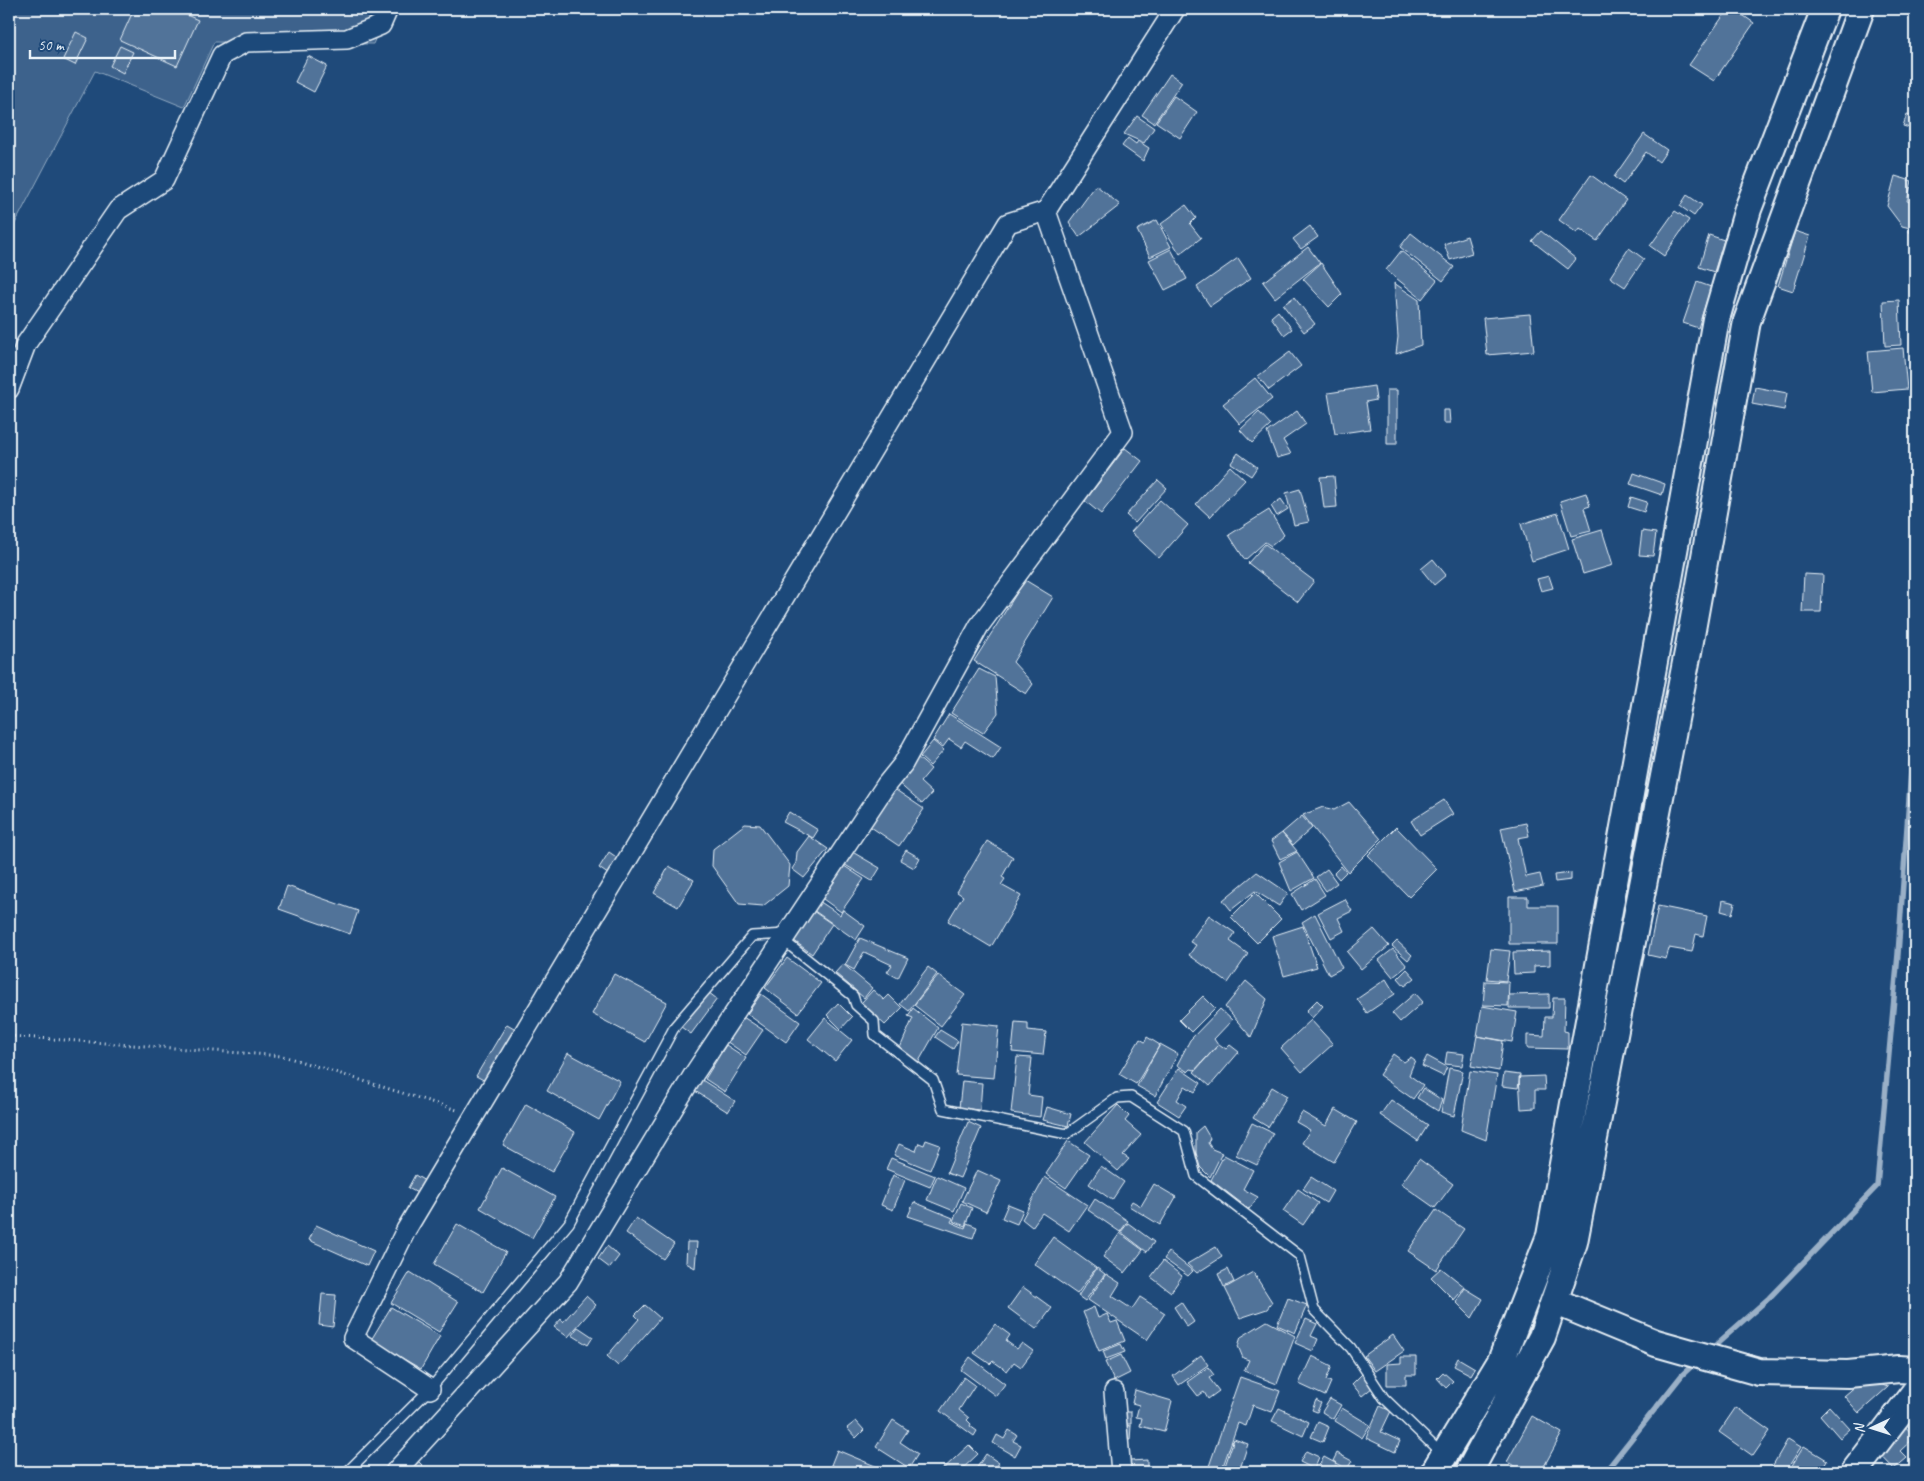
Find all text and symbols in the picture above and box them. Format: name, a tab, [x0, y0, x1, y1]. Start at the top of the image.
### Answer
scale bar	[30, 28, 175, 60]
text: 50 m	[38, 36, 65, 55]
north arrow	[1846, 1404, 1896, 1454]
text: N	[1851, 1422, 1868, 1434]

